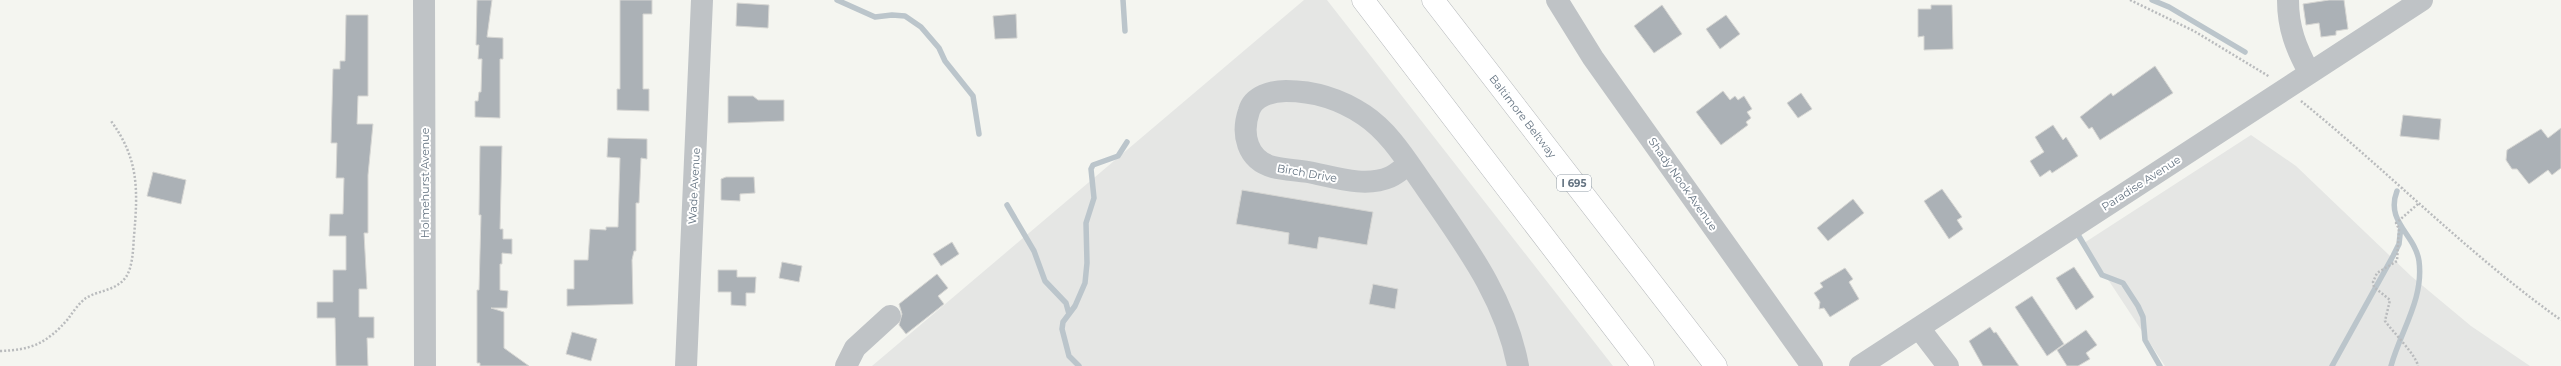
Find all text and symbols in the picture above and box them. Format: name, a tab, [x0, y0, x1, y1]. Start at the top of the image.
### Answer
street label: Baltimore Beltway	[1486, 72, 1559, 161]
street label: Holmehurst Avenue	[418, 127, 432, 238]
street label: Shady Nook Avenue	[1646, 135, 1721, 234]
street label: Wade Avenue	[685, 147, 703, 225]
street label: Paradise Avenue	[2099, 152, 2183, 214]
street label: Birch Drive	[1276, 161, 1338, 185]
road number: I 695	[1557, 175, 1591, 191]

